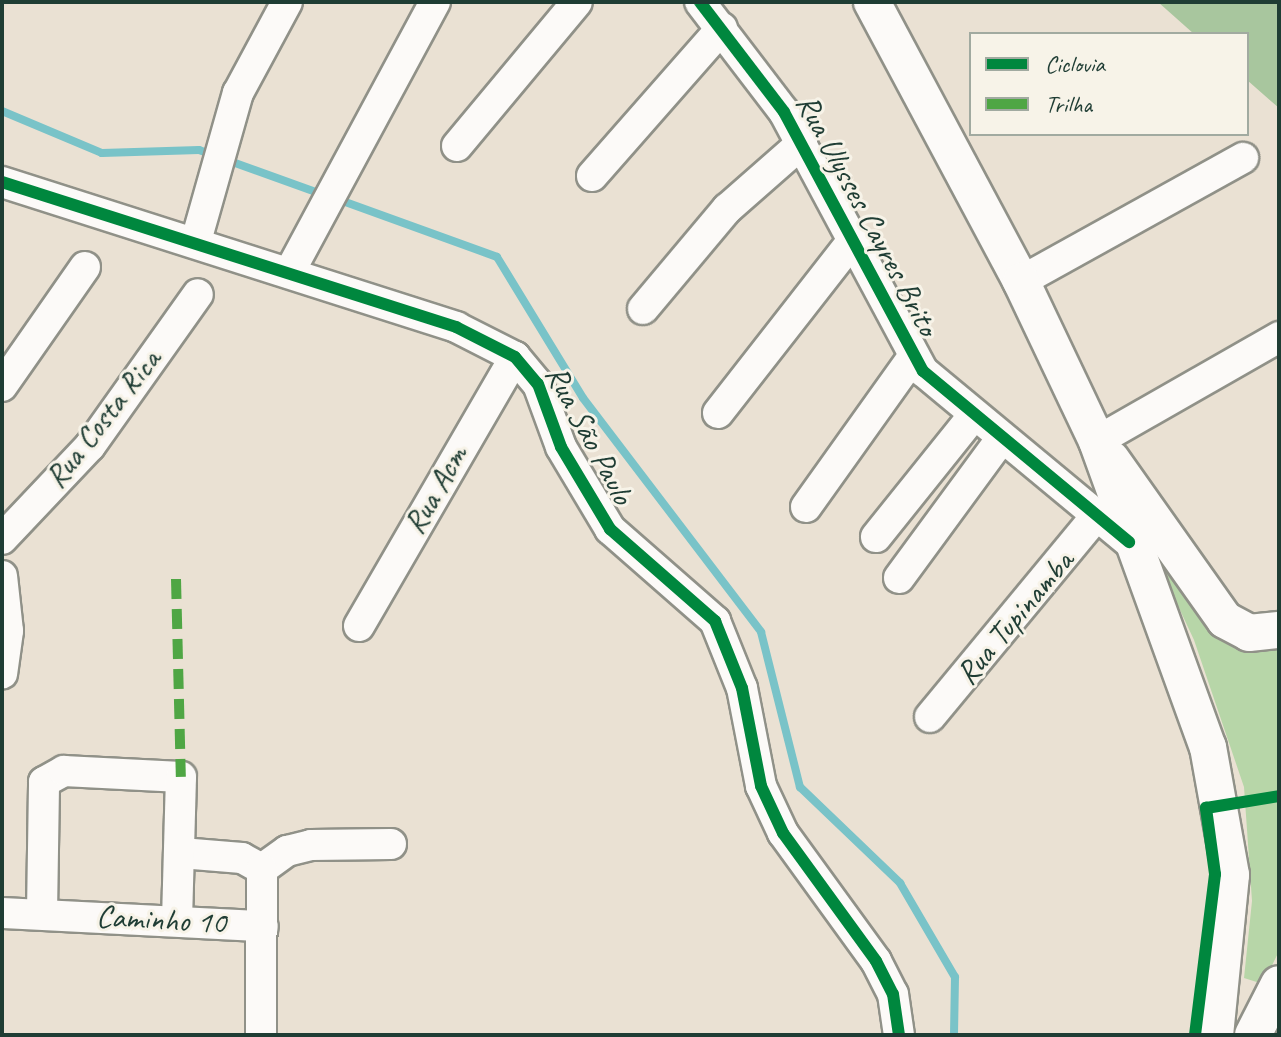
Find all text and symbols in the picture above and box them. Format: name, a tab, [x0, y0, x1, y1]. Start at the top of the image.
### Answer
legend	[969, 32, 1249, 136]
text: Ciclovia	[1045, 49, 1105, 79]
street label: Rua Ulysses Cayres Brito	[787, 88, 947, 342]
text: Trilha	[1045, 89, 1092, 119]
street label: Rua Costa Rica	[37, 342, 169, 496]
street label: Rua São Paulo	[536, 358, 642, 512]
street label: Rua Acm	[395, 439, 477, 541]
street label: Rua Tupinamba	[948, 543, 1082, 693]
street label: Caminho 10	[95, 897, 227, 943]

